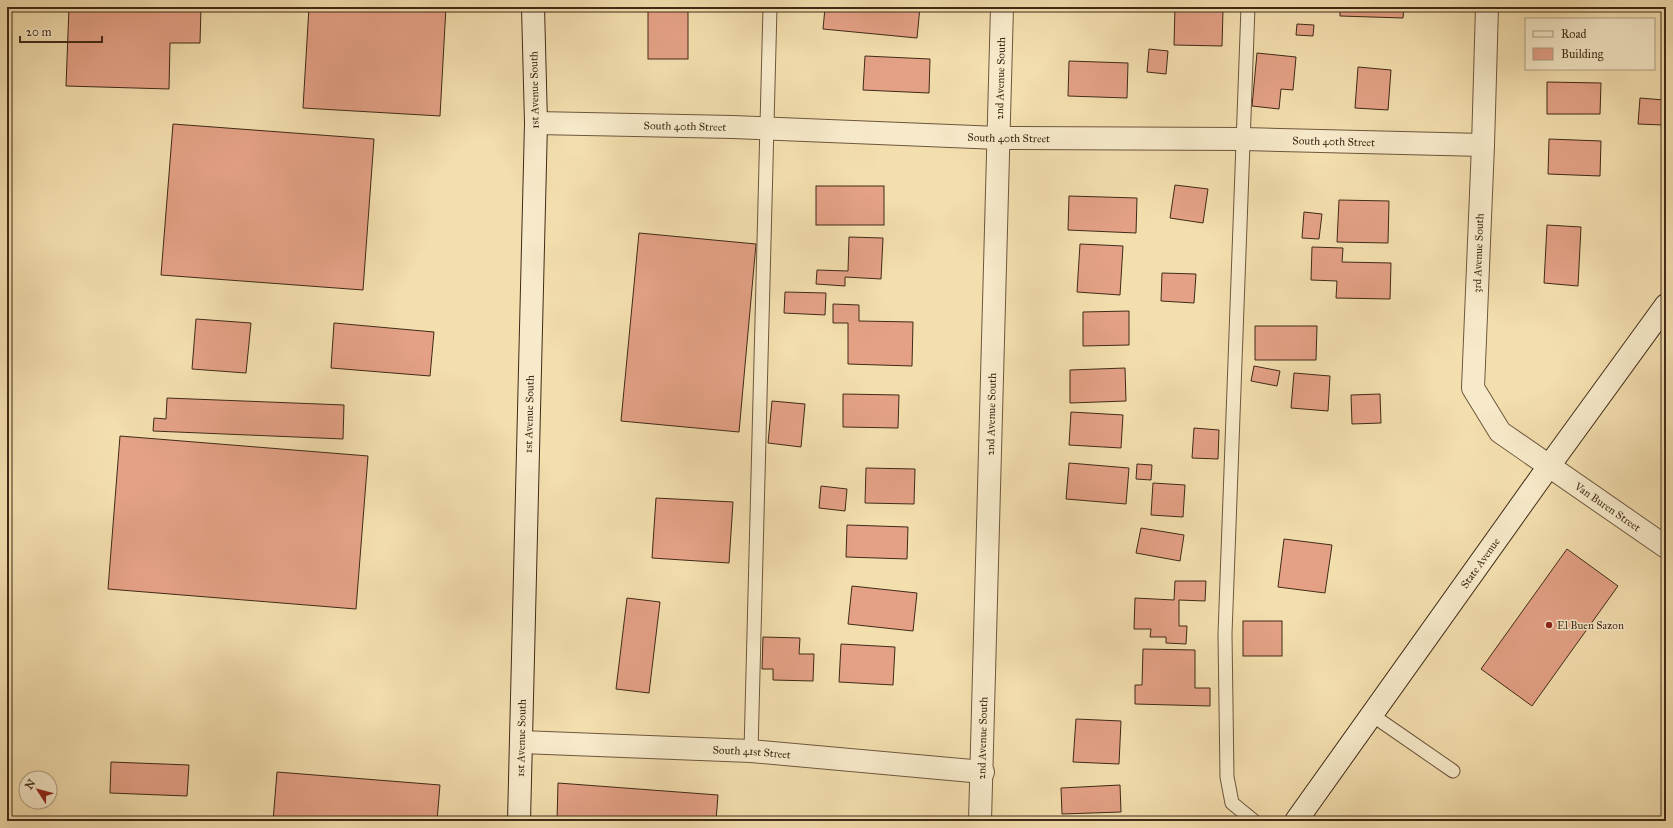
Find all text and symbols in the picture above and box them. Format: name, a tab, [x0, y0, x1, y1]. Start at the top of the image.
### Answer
scale bar	[20, 18, 102, 44]
legend	[1525, 18, 1655, 70]
text: 20 m	[26, 25, 52, 39]
text: Road	[1561, 27, 1587, 41]
street label: 2nd Avenue South	[993, 37, 1008, 120]
text: Building	[1561, 47, 1604, 62]
street label: 1st Avenue South	[527, 51, 542, 129]
street label: South 40th Street	[644, 119, 726, 134]
street label: South 40th Street	[967, 131, 1050, 145]
street label: South 40th Street	[1292, 134, 1375, 149]
street label: 3rd Avenue South	[1471, 213, 1486, 293]
street label: 2nd Avenue South	[984, 373, 999, 456]
street label: 1st Avenue South	[522, 375, 537, 453]
street label: Van Buren Street	[1571, 479, 1643, 534]
street label: State Avenue	[1458, 535, 1503, 591]
place label: El Buen Sazon	[1557, 619, 1624, 632]
marker: El Buen Sazon	[1544, 620, 1554, 630]
street label: 2nd Avenue South	[975, 697, 990, 780]
street label: 1st Avenue South	[514, 699, 529, 777]
street label: South 41st Street	[712, 744, 792, 762]
north arrow	[18, 770, 58, 810]
text: N	[22, 776, 39, 792]

